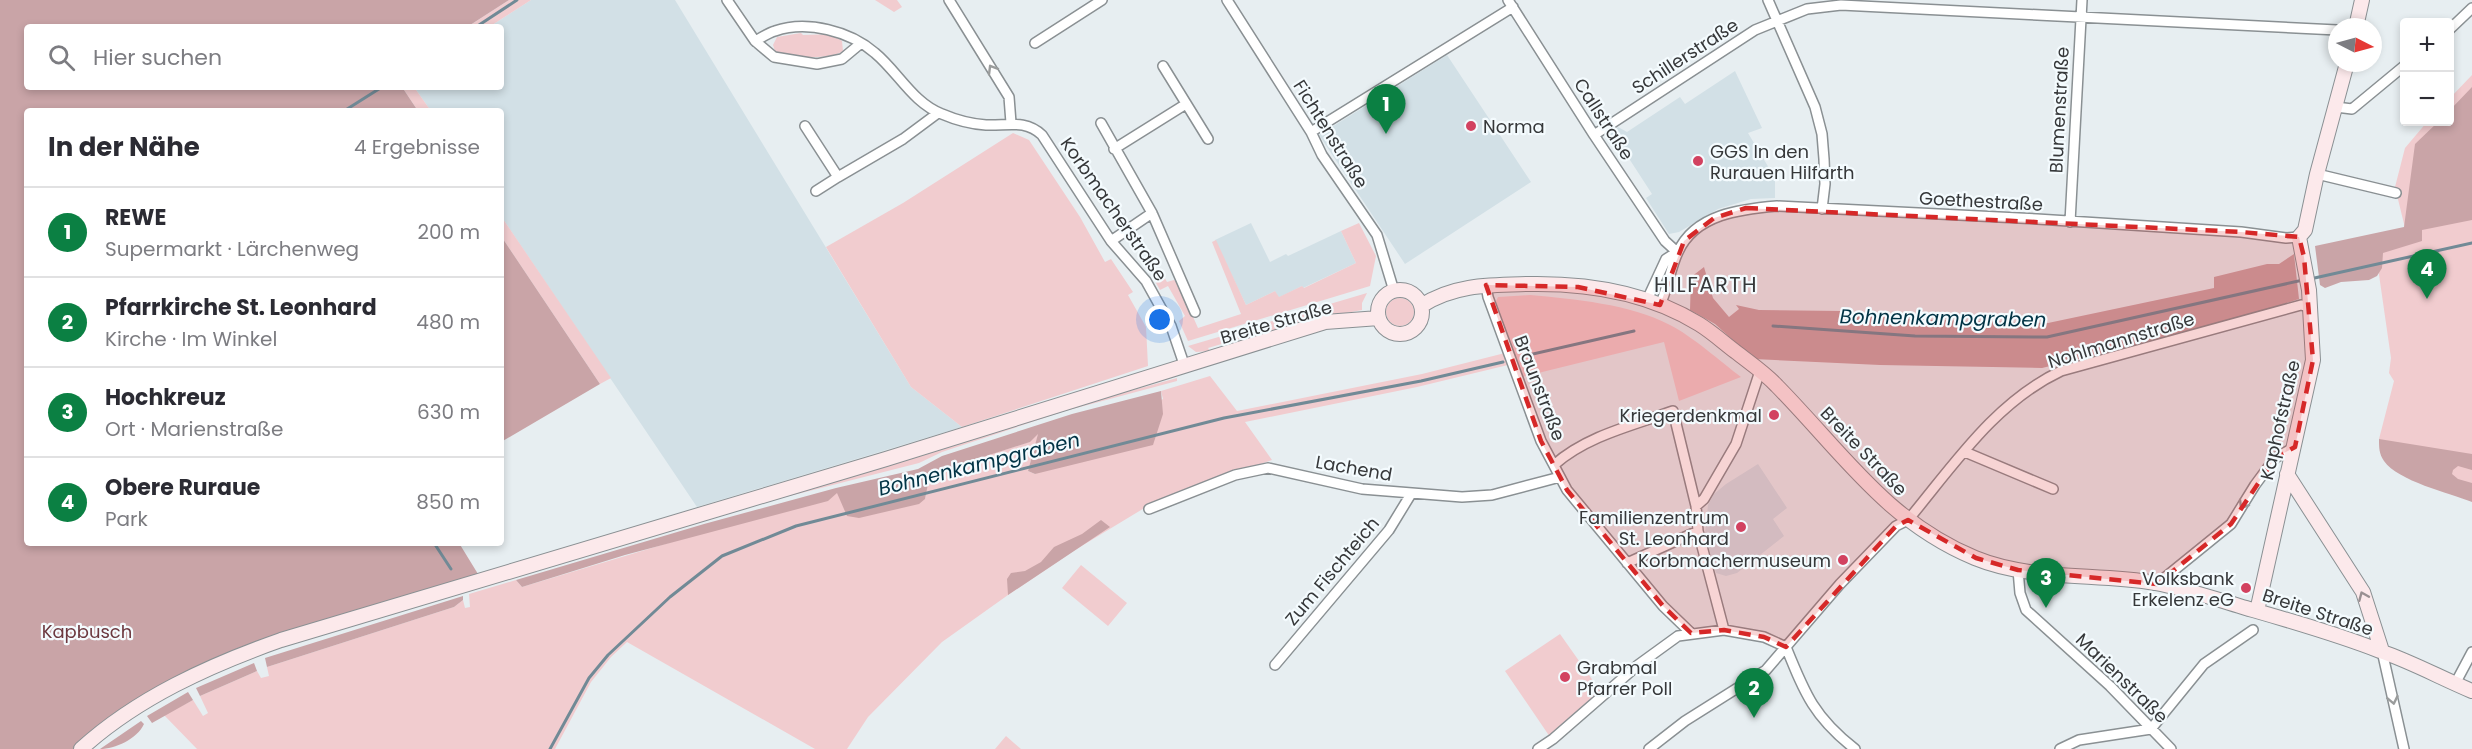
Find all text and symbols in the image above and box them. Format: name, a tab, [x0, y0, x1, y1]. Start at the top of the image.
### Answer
street label: Schillerstraße	[1627, 12, 1743, 100]
north arrow	[2328, 18, 2382, 72]
map controls	[2400, 18, 2454, 126]
button: +	[2400, 18, 2454, 72]
search box	[24, 24, 504, 90]
icon: search	[45, 41, 78, 74]
text: Hier suchen	[93, 42, 222, 73]
street label: Blumenstraße	[2043, 46, 2075, 174]
one-way arrow	[988, 65, 1000, 75]
button: −	[2400, 72, 2454, 126]
street label: Callstraße	[1568, 73, 1640, 165]
street label: Fichtenstraße	[1288, 75, 1374, 193]
pin: 1	[1366, 84, 1406, 134]
place label: Norma	[1483, 114, 1545, 139]
marker: Norma	[1464, 119, 1478, 133]
text: In der Nähe	[48, 129, 200, 165]
street label: Korbmacherstraße	[1055, 132, 1173, 286]
text: 4 Ergebnisse	[354, 133, 480, 161]
place label: GGS In den Rurauen Hilfarth	[1710, 139, 1855, 185]
marker: GGS In den Rurauen Hilfarth	[1691, 154, 1705, 168]
street label: Goethestraße	[1918, 185, 2044, 217]
text: REWE	[105, 202, 166, 233]
text: 1	[64, 218, 71, 246]
text: 200 m	[417, 218, 480, 246]
text: Supermarkt · Lärchenweg	[105, 235, 359, 263]
pin: 4	[2408, 250, 2446, 299]
district label: HILFARTH	[1654, 270, 1758, 299]
text: Pfarrkirche St. Leonhard	[105, 292, 377, 323]
street label: Breite Straße	[1217, 294, 1335, 350]
water label: Bohnenkampgraben	[1839, 302, 2047, 334]
your location	[1145, 305, 1174, 334]
street label: Nohlmannstraße	[2045, 306, 2197, 374]
text: 2	[62, 308, 73, 336]
text: 480 m	[416, 308, 480, 336]
text: Kirche · Im Winkel	[105, 325, 277, 353]
street label: Braunstraße	[1508, 332, 1572, 444]
street label: Kaphofstraße	[2254, 358, 2306, 482]
text: Hochkreuz	[105, 382, 226, 413]
text: 3	[61, 398, 74, 426]
text: 630 m	[417, 398, 480, 426]
street label: Breite Straße	[1815, 401, 1913, 501]
place label: Kriegerdenkmal	[1620, 403, 1762, 428]
marker: Kriegerdenkmal	[1767, 408, 1781, 422]
text: Ort · Marienstraße	[105, 415, 283, 443]
water label: Bohnenkampgraben	[875, 425, 1083, 503]
street label: Lachend	[1314, 449, 1394, 487]
text: Obere Ruraue	[105, 472, 260, 503]
text: 4	[61, 488, 74, 516]
text: 850 m	[416, 488, 480, 516]
one-way arrow	[2238, 499, 2250, 509]
text: Park	[105, 505, 148, 533]
place label: Familienzentrum St. Leonhard	[1579, 505, 1729, 551]
street label: Zum Fischteich	[1279, 511, 1385, 631]
marker: Familienzentrum St. Leonhard	[1734, 520, 1748, 534]
place label: Korbmachermuseum	[1638, 548, 1831, 573]
marker: Korbmachermuseum	[1836, 553, 1850, 567]
pin: 3	[2026, 558, 2066, 608]
place label: Volksbank Erkelenz eG	[2132, 566, 2235, 612]
marker: Volksbank Erkelenz eG	[2239, 581, 2253, 595]
street label: Breite Straße	[2259, 582, 2377, 642]
one-way arrow	[2358, 591, 2370, 602]
park label: Kapbusch	[42, 619, 132, 644]
street label: Marienstraße	[2070, 627, 2174, 729]
place label: Grabmal Pfarrer Poll	[1577, 655, 1672, 701]
pin: 2	[1734, 668, 1774, 718]
marker: Grabmal Pfarrer Poll	[1558, 670, 1572, 684]
one-way arrow	[2386, 695, 2399, 705]

